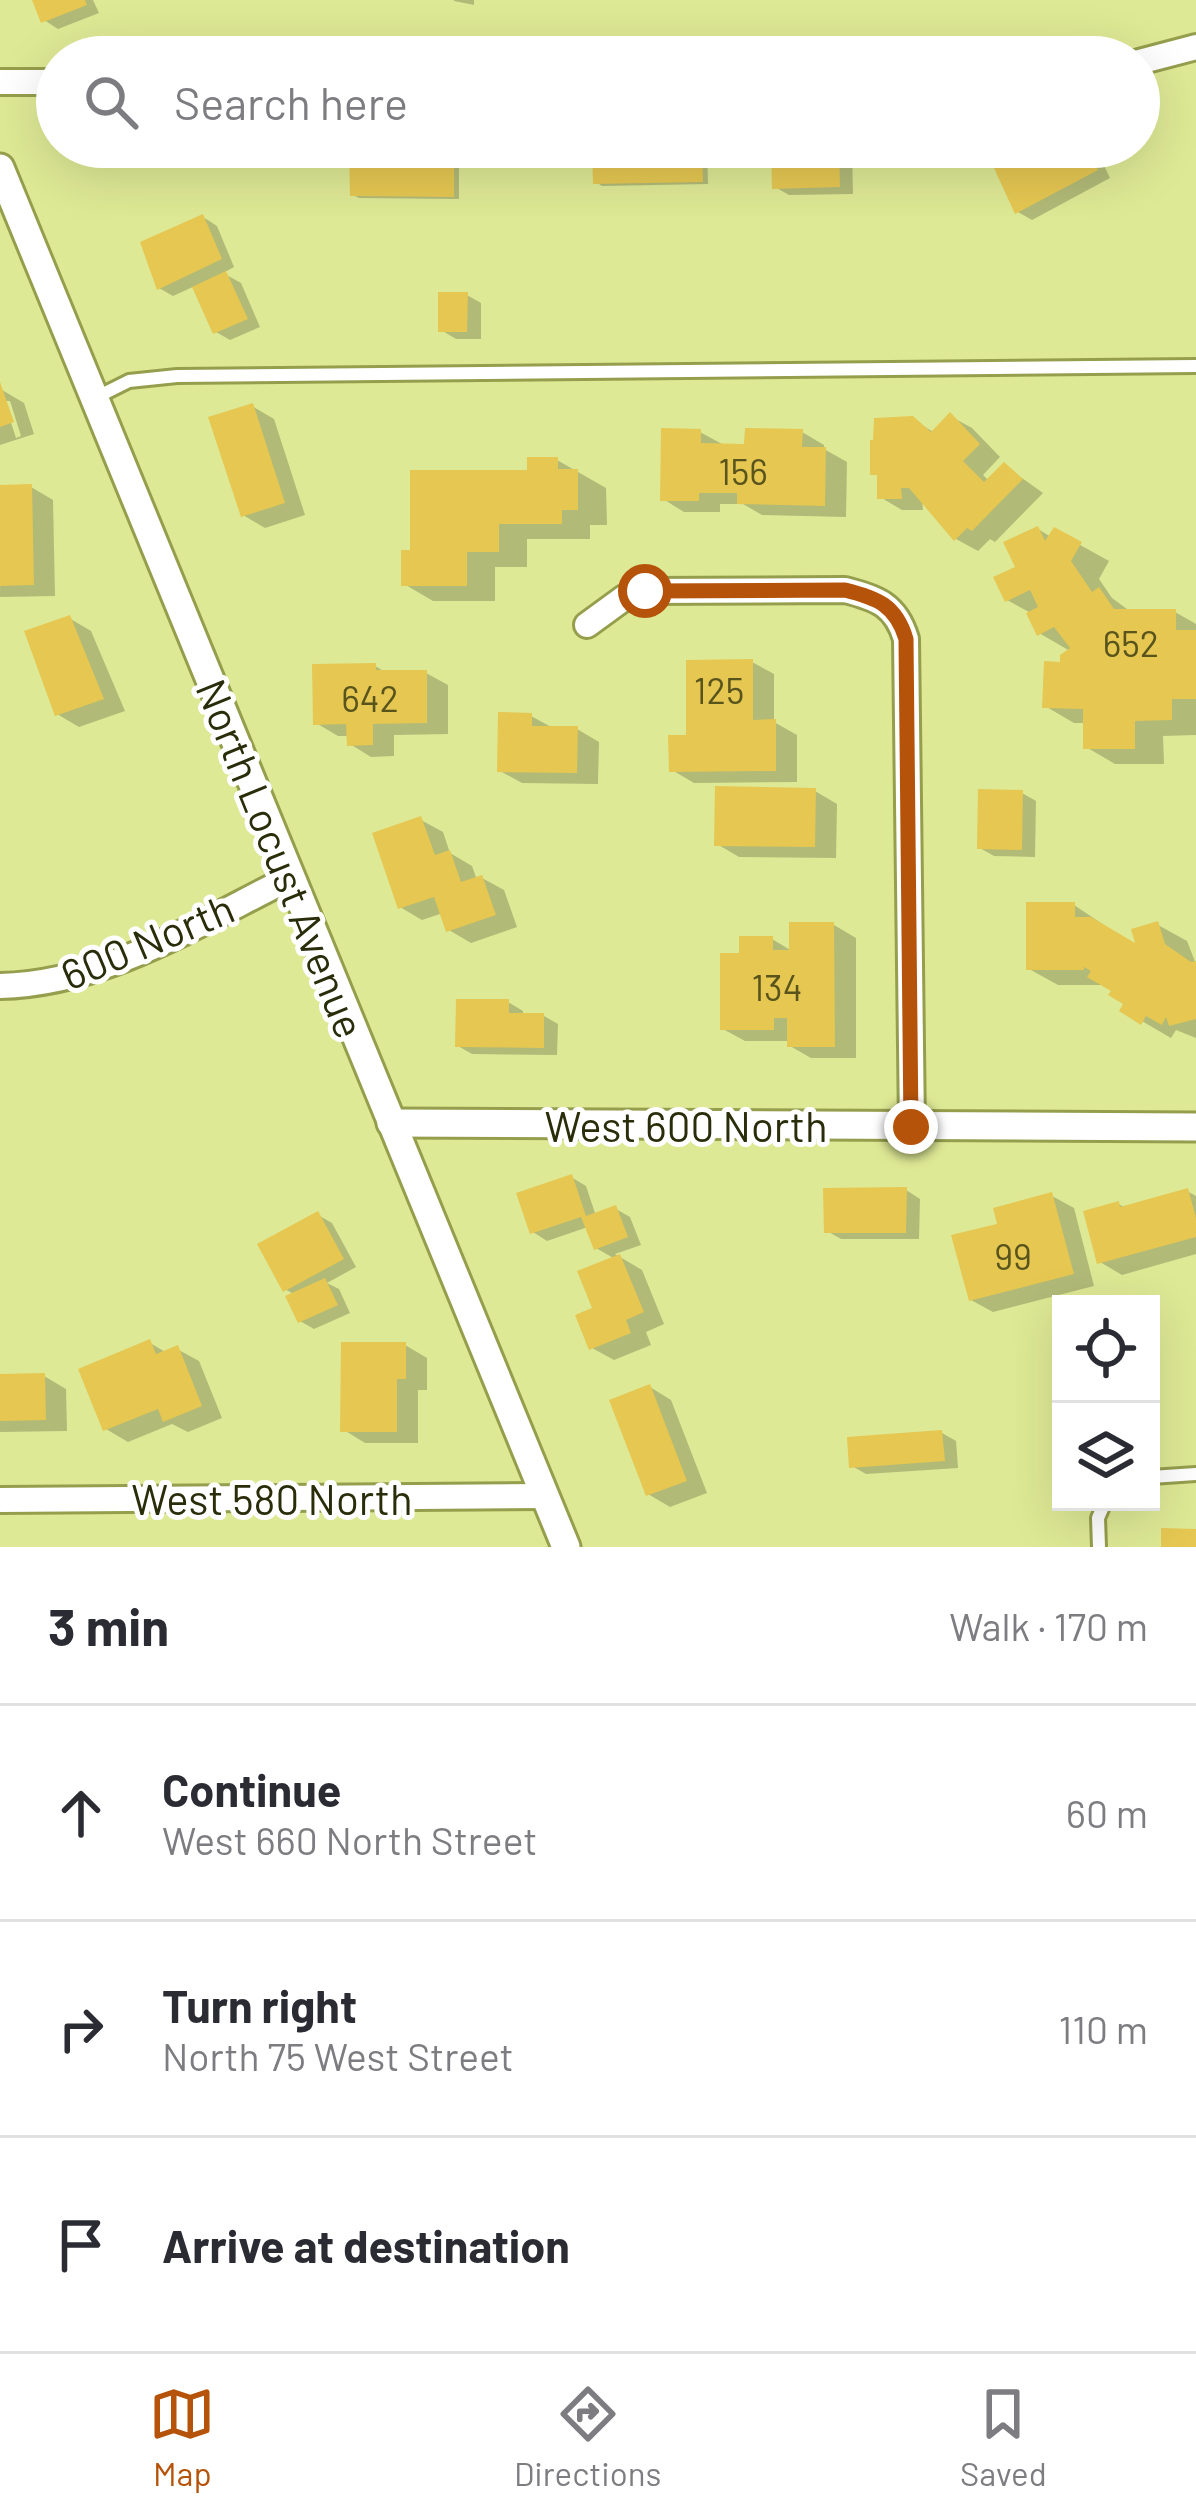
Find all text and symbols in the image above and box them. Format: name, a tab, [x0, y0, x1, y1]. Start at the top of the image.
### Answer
search box	[36, 36, 1160, 168]
icon: search	[78, 69, 144, 135]
text: Search here	[174, 75, 408, 129]
house number: 156	[718, 449, 768, 492]
route start	[618, 564, 672, 618]
house number: 652	[1103, 621, 1159, 664]
house number: 125	[694, 668, 744, 711]
street label: North Locust Avenue	[187, 672, 377, 1044]
house number: 642	[341, 676, 399, 719]
street label: 600 North	[53, 881, 241, 999]
house number: 134	[752, 965, 802, 1008]
street label: West 600 North	[544, 1100, 828, 1150]
route end	[884, 1100, 938, 1154]
house number: 99	[994, 1234, 1032, 1277]
map controls	[1052, 1295, 1160, 1511]
button: locate	[1052, 1295, 1160, 1403]
button: layers	[1052, 1403, 1160, 1511]
street label: West 580 North	[131, 1473, 413, 1523]
text: 3 min	[48, 1595, 169, 1656]
text: Walk · 170 m	[949, 1602, 1148, 1649]
text: Continue	[162, 1762, 341, 1816]
icon: ahead	[48, 1780, 114, 1846]
text: 60 m	[1066, 1789, 1148, 1836]
text: West 660 North Street	[162, 1816, 537, 1863]
text: Turn right	[162, 1978, 357, 2032]
icon: right	[48, 1996, 114, 2062]
text: 110 m	[1058, 2005, 1148, 2052]
text: North 75 West Street	[162, 2032, 514, 2079]
icon: arrive	[48, 2212, 114, 2278]
text: Arrive at destination	[162, 2218, 570, 2272]
tab: Map	[149, 2381, 215, 2493]
tab: Directions	[514, 2381, 661, 2493]
tab: Saved	[960, 2381, 1047, 2493]

